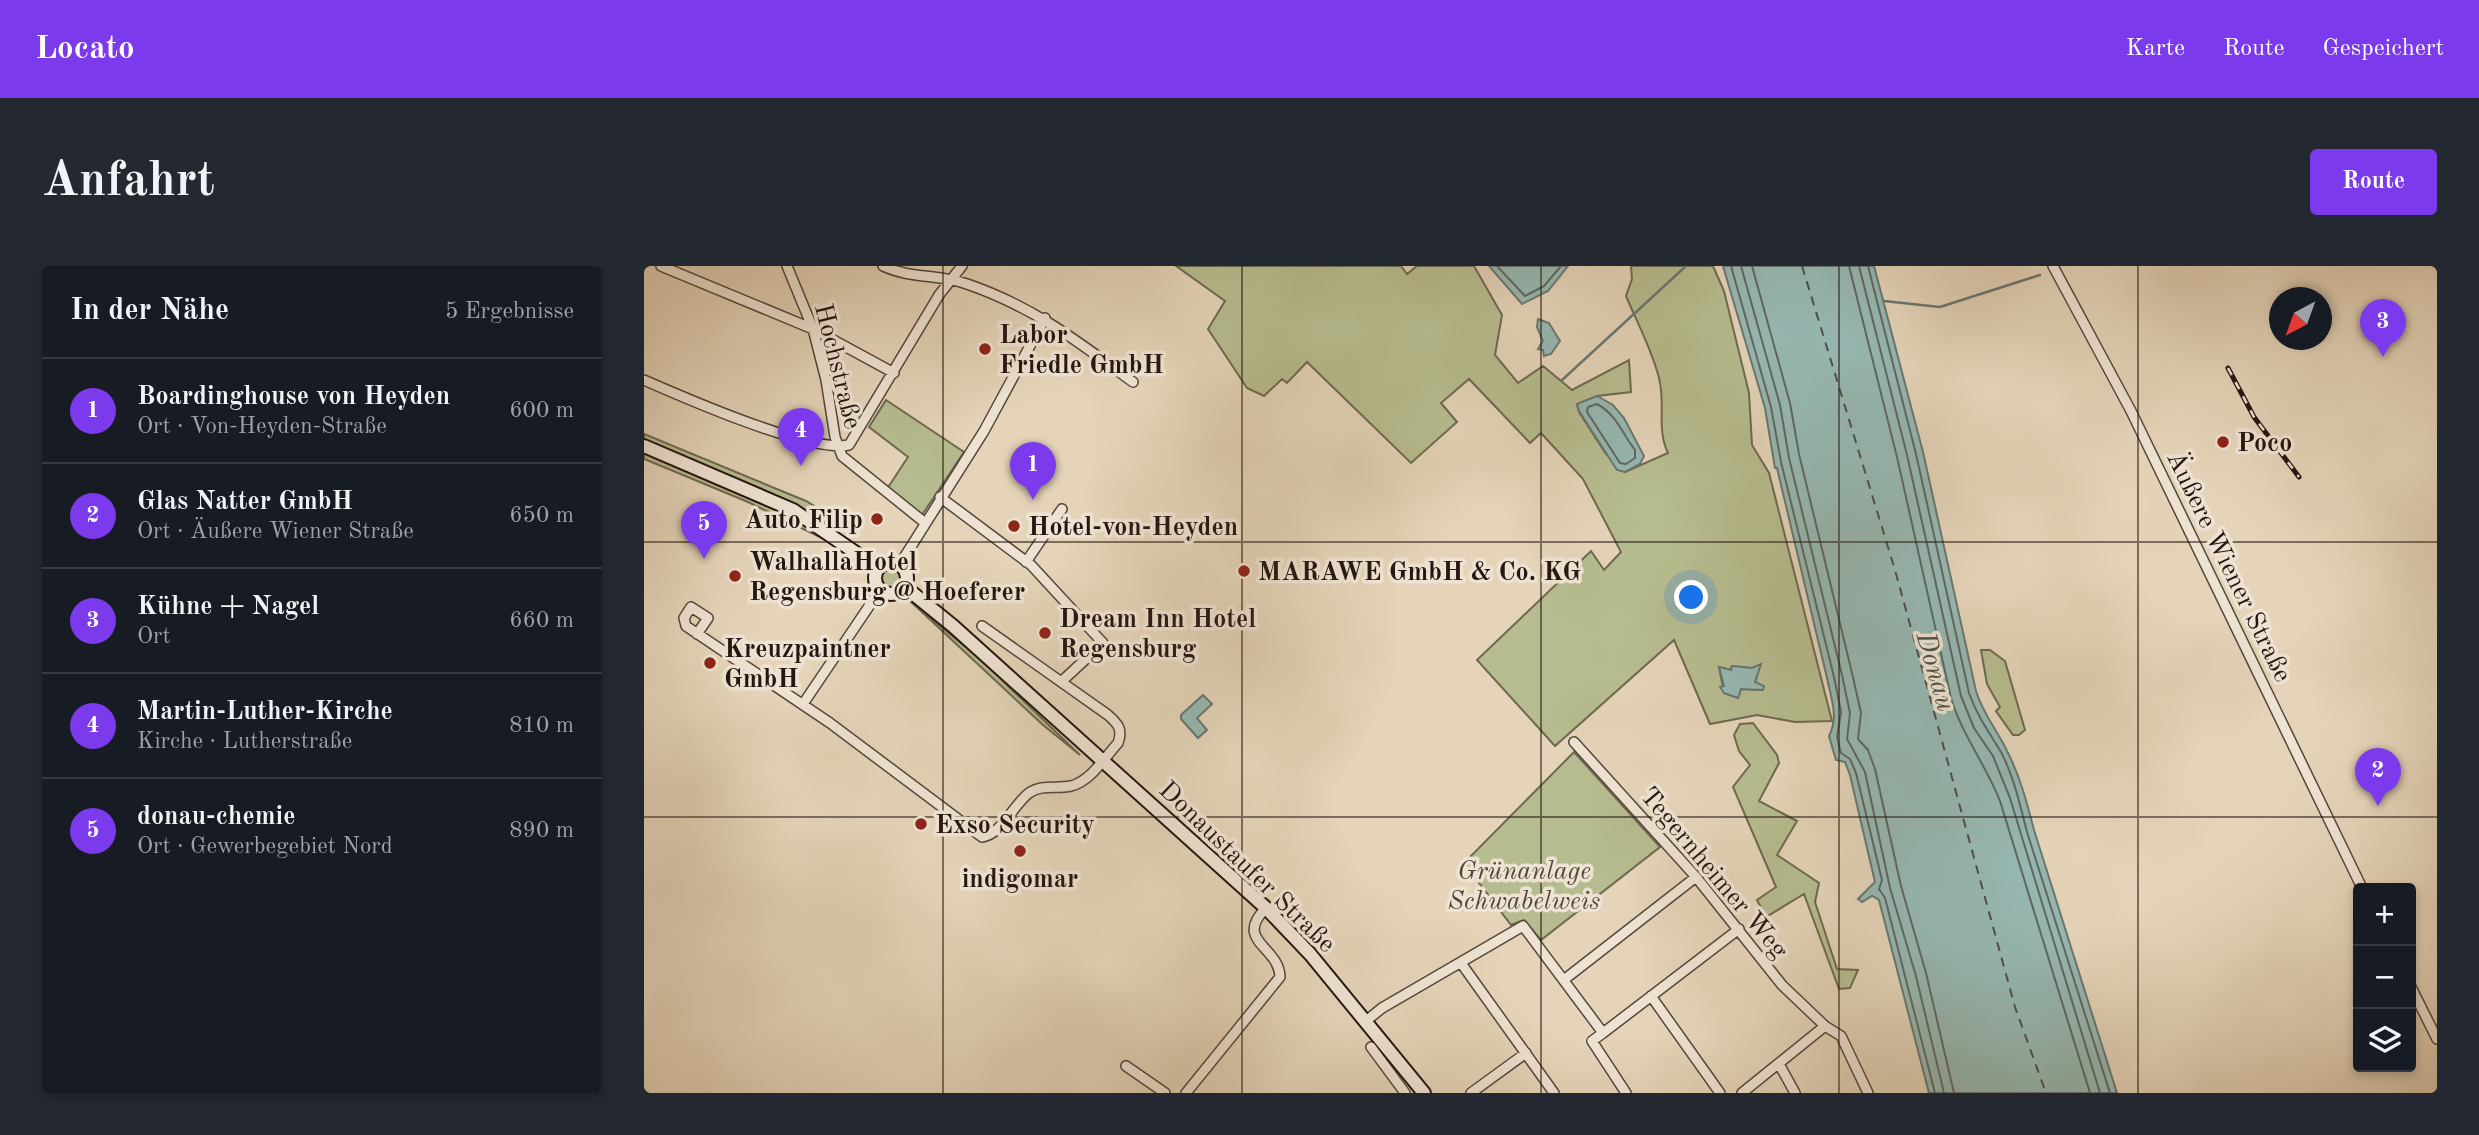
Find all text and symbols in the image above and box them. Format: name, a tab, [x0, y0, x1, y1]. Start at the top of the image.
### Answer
text: Locato	[35, 33, 135, 66]
text: Karte	[2126, 37, 2185, 61]
text: Route	[2223, 37, 2285, 61]
text: Gespeichert	[2323, 37, 2444, 61]
button: Route	[2310, 149, 2437, 215]
text: Anfahrt	[42, 158, 215, 207]
north arrow	[2269, 287, 2332, 350]
text: In der Nähe	[70, 296, 229, 326]
pin: 3	[2360, 299, 2406, 357]
text: 5 Ergebnisse	[445, 300, 574, 323]
street label: Hochstraße	[809, 301, 865, 432]
place label: Labor Friedle GmbH	[999, 323, 1164, 379]
marker: Labor Friedle GmbH	[977, 341, 993, 357]
text: Boardinghouse von Heyden	[137, 384, 450, 410]
text: 1	[86, 399, 100, 422]
text: 600 m	[509, 399, 574, 422]
pin: 4	[778, 408, 824, 466]
text: Ort · Von-Heyden-Straße	[137, 415, 387, 438]
place label: Poco	[2237, 431, 2292, 457]
marker: Poco	[2215, 434, 2231, 450]
pin: 1	[1010, 442, 1056, 500]
street label: Äußere Wiener Straße	[2161, 446, 2298, 686]
text: Glas Natter GmbH	[137, 489, 353, 515]
pin: 5	[681, 501, 727, 559]
text: 2	[86, 504, 100, 527]
text: 650 m	[509, 504, 574, 527]
place label: Auto Filip	[744, 508, 863, 534]
marker: Auto Filip	[869, 511, 885, 527]
place label: Hotel-von-Heyden	[1028, 515, 1238, 541]
marker: Hotel-von-Heyden	[1006, 518, 1022, 534]
text: Ort · Äußere Wiener Straße	[137, 520, 414, 543]
place label: WalhallaHotel Regensburg @ Hoeferer	[749, 550, 1025, 606]
place label: MARAWE GmbH & Co. KG	[1258, 560, 1581, 586]
marker: MARAWE GmbH & Co. KG	[1236, 563, 1252, 579]
marker: WalhallaHotel Regensburg @ Hoeferer	[727, 568, 743, 584]
your location	[1674, 580, 1708, 614]
text: Kühne + Nagel	[137, 594, 319, 620]
place label: Dream Inn Hotel Regensburg	[1059, 607, 1256, 663]
text: 3	[86, 609, 100, 632]
text: 660 m	[509, 609, 574, 632]
text: Ort	[137, 625, 171, 648]
marker: Dream Inn Hotel Regensburg	[1037, 625, 1053, 641]
water label: Donau	[1909, 628, 1959, 715]
place label: Kreuzpaintner GmbH	[724, 637, 891, 693]
marker: Kreuzpaintner GmbH	[702, 655, 718, 671]
text: Martin-Luther-Kirche	[137, 699, 393, 725]
text: 4	[86, 714, 100, 737]
text: 810 m	[509, 714, 574, 737]
text: Kirche · Lutherstraße	[137, 730, 352, 753]
pin: 2	[2355, 748, 2401, 806]
street label: Donaustaufer Straße	[1153, 777, 1340, 958]
street label: Tegernheimer Weg	[1635, 783, 1792, 964]
text: donau-chemie	[137, 804, 295, 830]
place label: Exso Security	[935, 813, 1095, 839]
marker: Exso Security	[913, 816, 929, 832]
text: 5	[86, 819, 100, 842]
text: 890 m	[509, 819, 574, 842]
text: Ort · Gewerbegebiet Nord	[137, 835, 393, 858]
marker: indigomar	[1012, 843, 1028, 859]
park label: Grünanlage Schwabelweis	[1448, 859, 1600, 915]
place label: indigomar	[962, 867, 1078, 893]
map controls	[2353, 883, 2416, 1072]
button: +	[2353, 883, 2416, 946]
button: −	[2353, 946, 2416, 1009]
button: layers	[2353, 1009, 2416, 1072]

